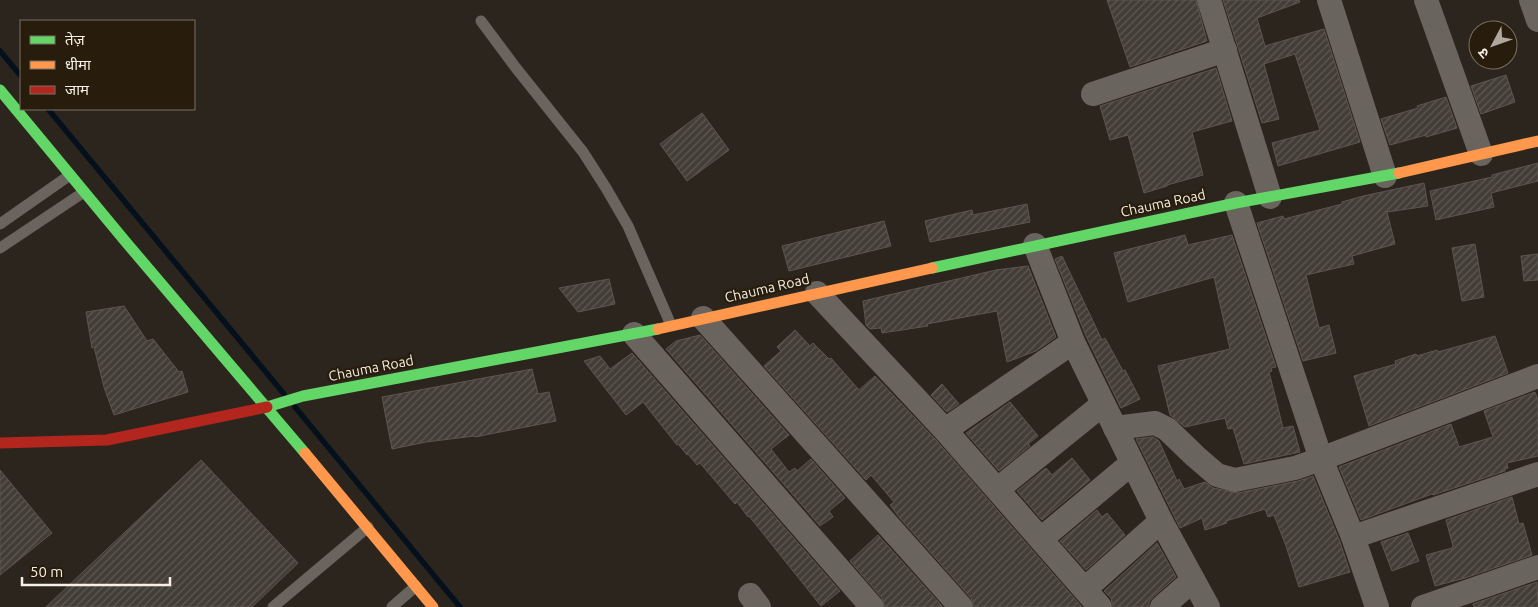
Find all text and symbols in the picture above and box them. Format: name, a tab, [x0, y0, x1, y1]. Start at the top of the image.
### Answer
legend	[20, 20, 195, 110]
north arrow	[1468, 20, 1518, 70]
text: तेज़	[65, 31, 86, 48]
text: उ	[1474, 45, 1492, 62]
text: धीमा	[65, 56, 92, 73]
text: जाम	[65, 81, 90, 98]
street label: Chauma Road	[1119, 186, 1207, 220]
street label: Chauma Road	[723, 270, 811, 306]
street label: Chauma Road	[327, 352, 415, 384]
scale bar	[22, 554, 170, 586]
text: 50 m	[30, 563, 63, 580]

